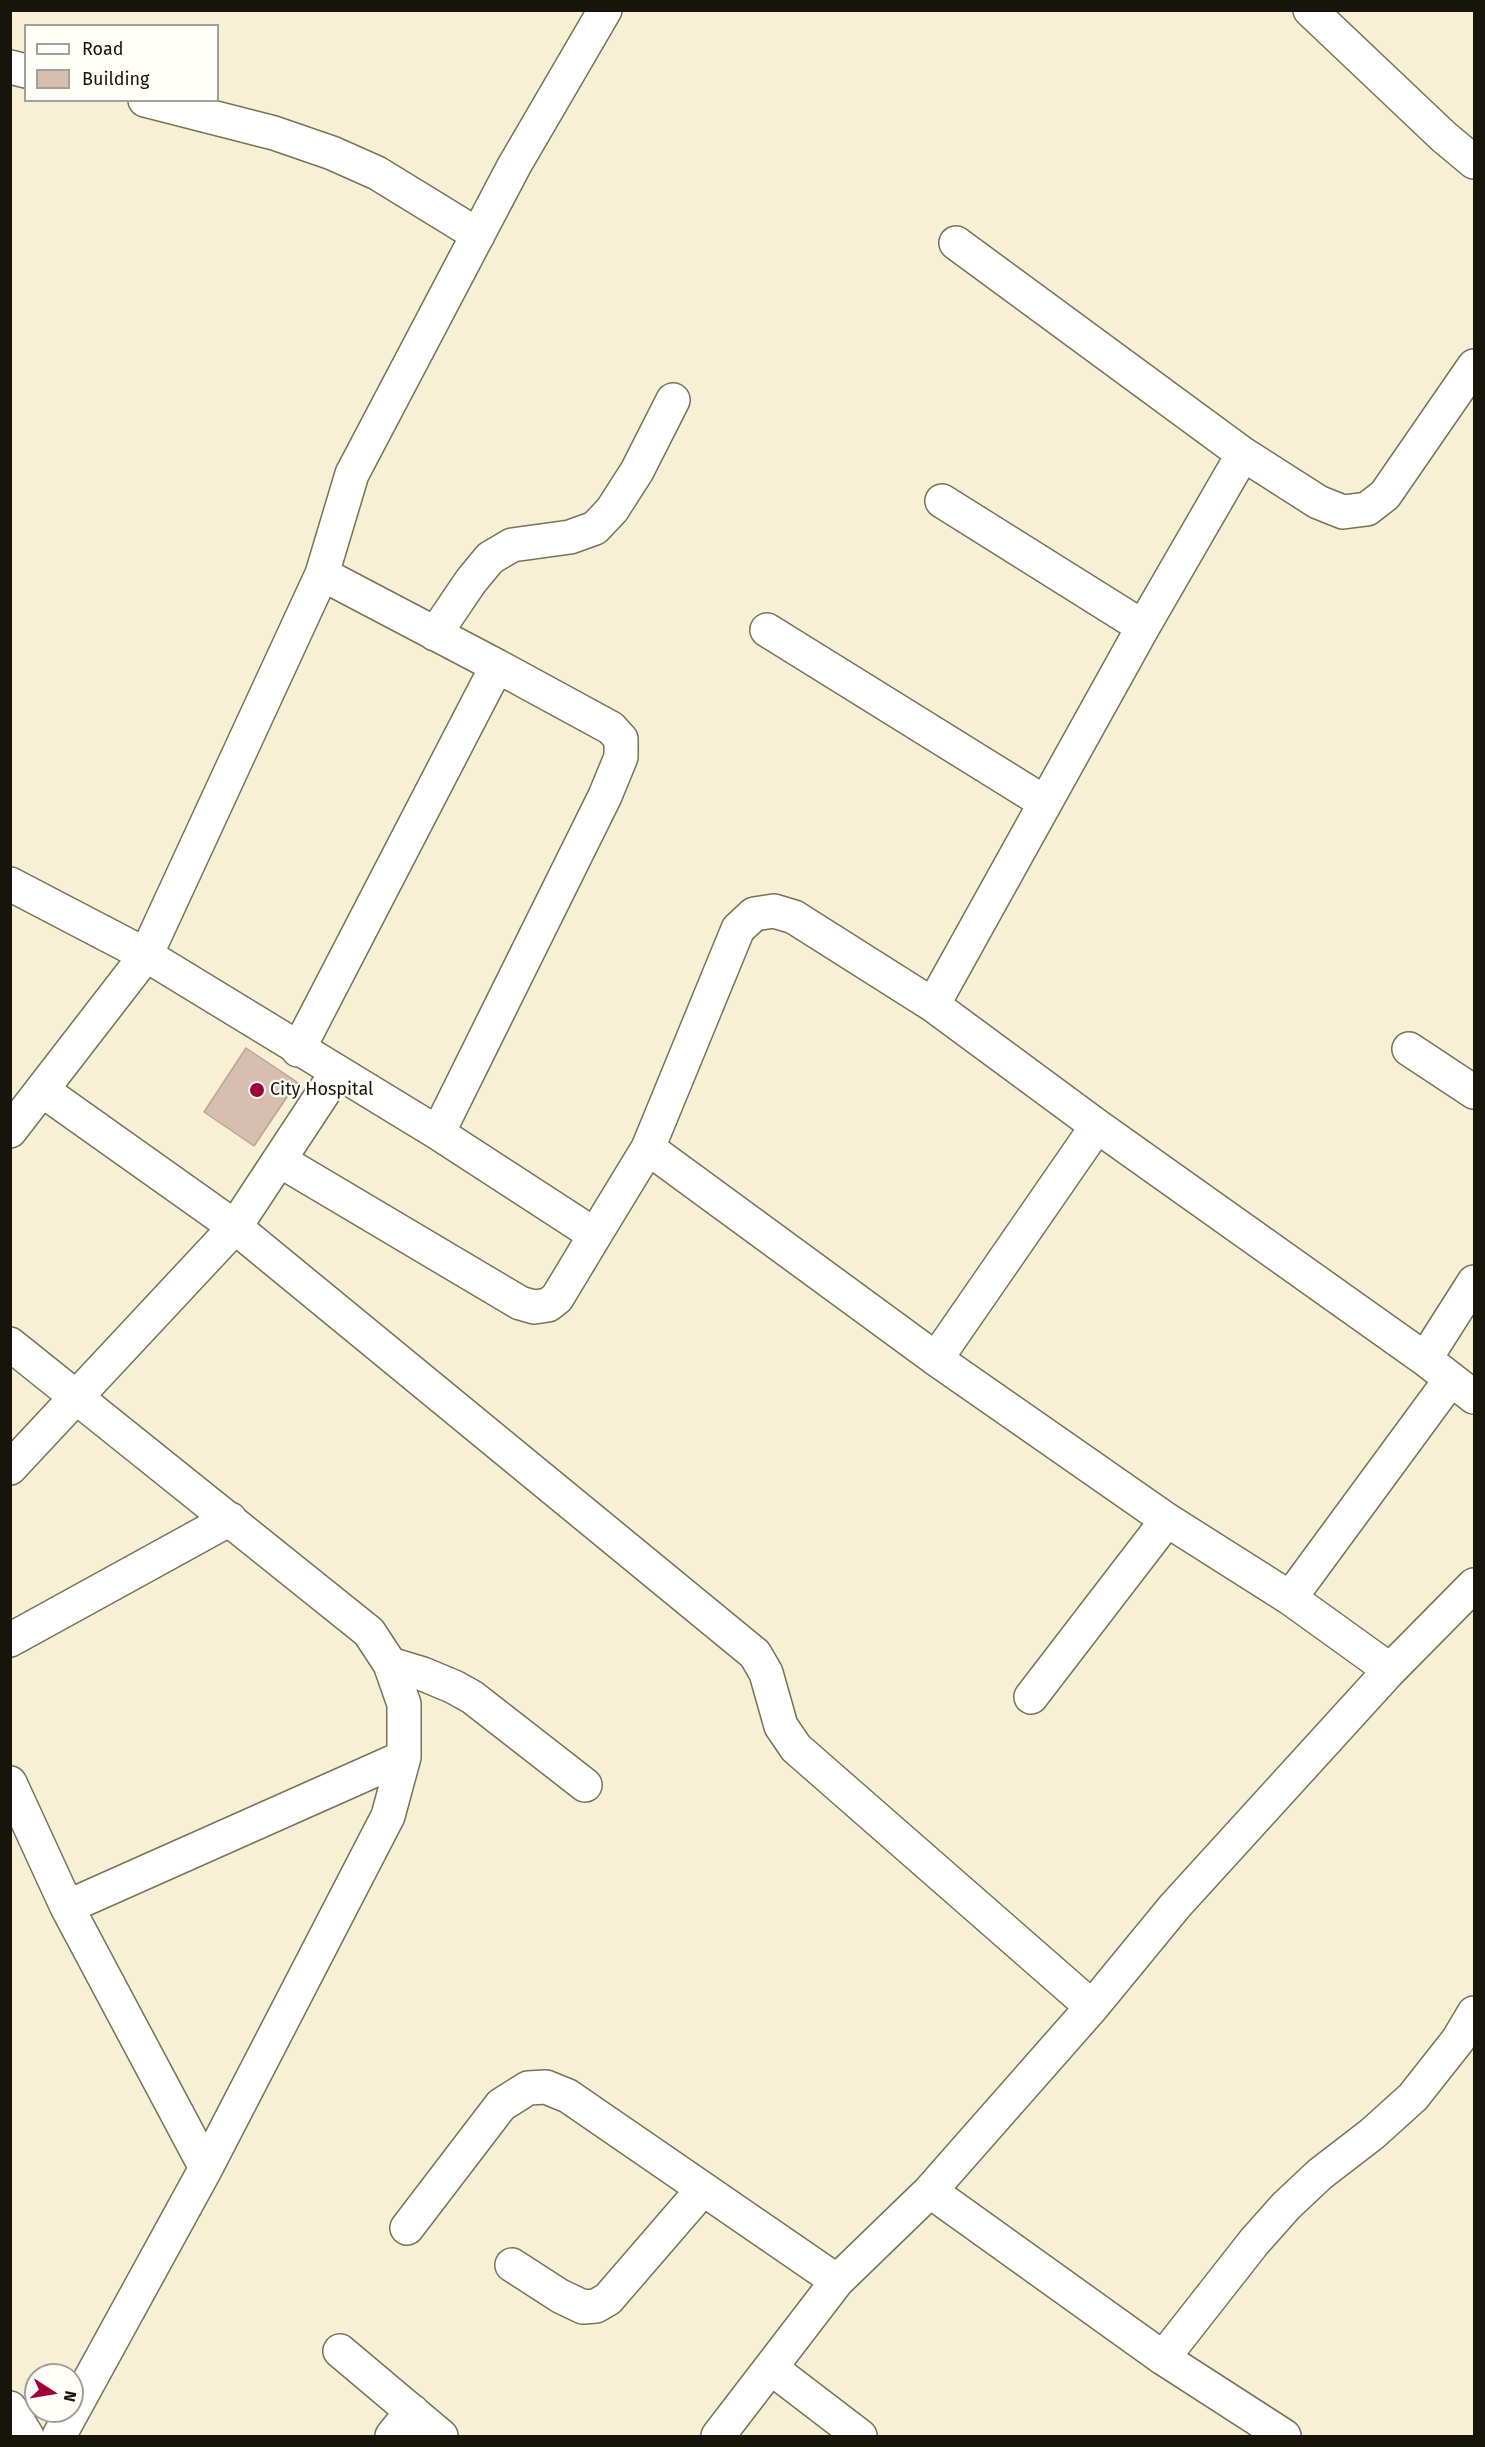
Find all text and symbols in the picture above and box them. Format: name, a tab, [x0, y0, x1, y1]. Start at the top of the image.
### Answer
legend	[24, 24, 219, 102]
text: Road	[82, 38, 124, 60]
text: Building	[82, 68, 149, 90]
place label: City Hospital	[270, 1079, 373, 1101]
marker: City Hospital	[248, 1081, 266, 1099]
north arrow	[24, 2363, 84, 2423]
text: N	[60, 2389, 81, 2404]

